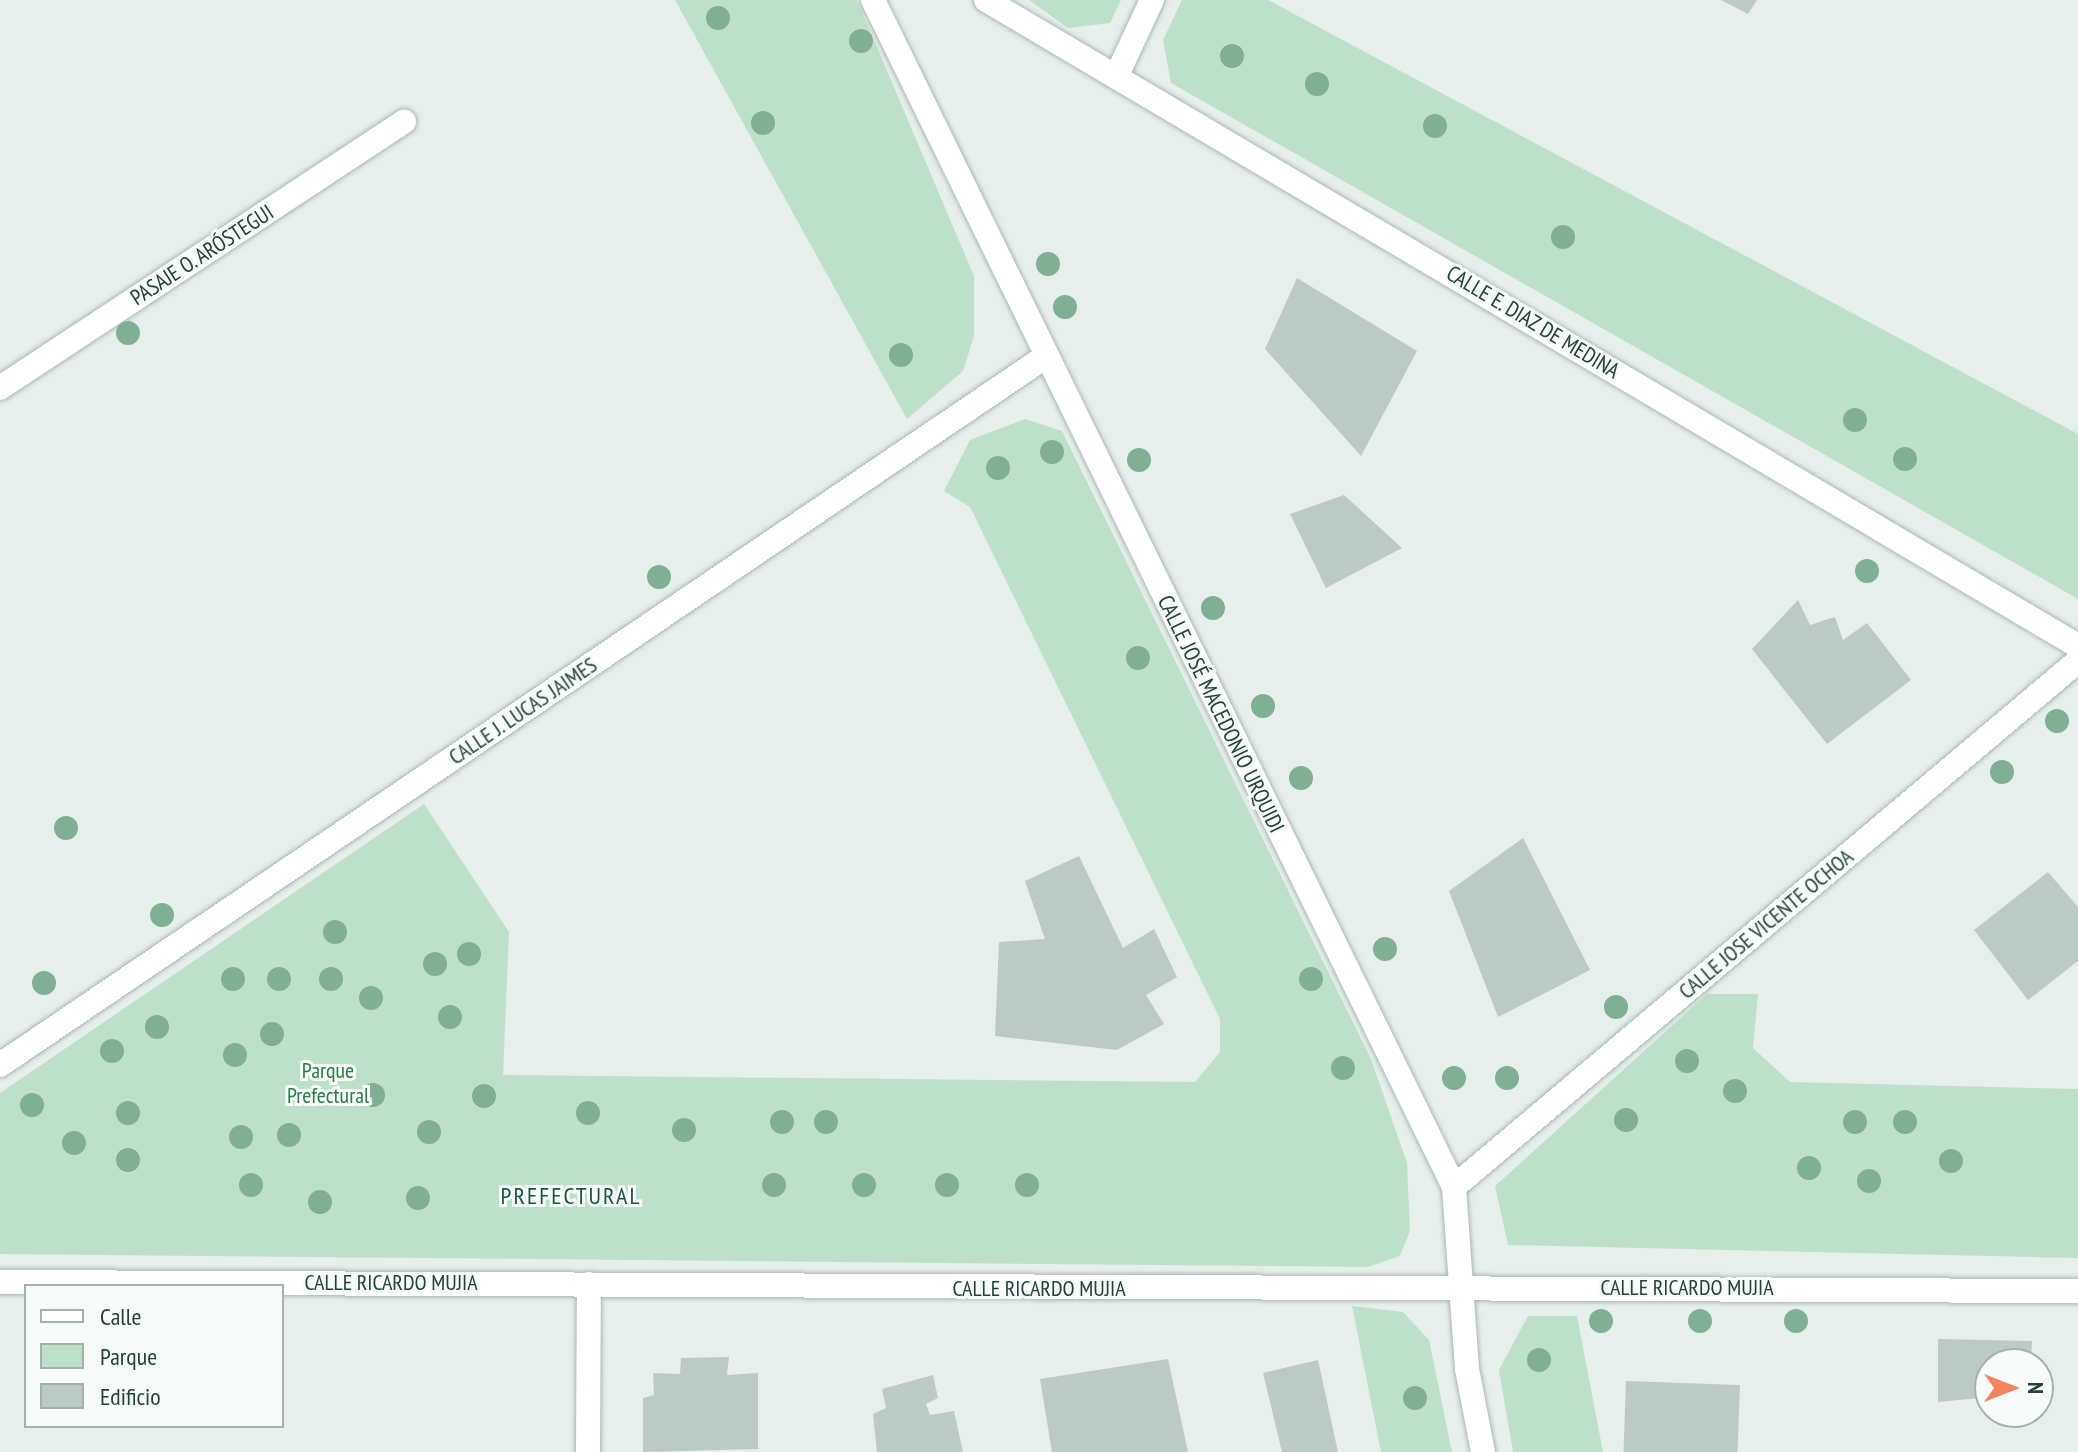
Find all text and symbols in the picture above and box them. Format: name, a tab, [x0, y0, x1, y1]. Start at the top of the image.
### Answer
street label: PASAJE O. ARÓSTEGUI	[125, 198, 279, 312]
street label: CALLE E. DIAZ DE MEDINA	[1441, 259, 1625, 385]
street label: CALLE JOSÉ MACEDONIO URQUIDI	[1152, 591, 1290, 837]
street label: CALLE J. LUCAS JAIMES	[443, 651, 603, 771]
street label: CALLE JOSE VICENTE OCHOA	[1673, 843, 1859, 1005]
park label: Parque Prefectural	[287, 1057, 369, 1108]
district label: PREFECTURAL	[501, 1182, 641, 1210]
street label: CALLE RICARDO MUJIA	[304, 1270, 478, 1296]
street label: CALLE RICARDO MUJIA	[1600, 1275, 1774, 1301]
street label: CALLE RICARDO MUJIA	[952, 1276, 1126, 1302]
legend	[24, 1284, 284, 1428]
text: Calle	[100, 1301, 141, 1332]
text: Parque	[100, 1341, 157, 1372]
north arrow	[1974, 1348, 2054, 1428]
text: Edificio	[100, 1381, 161, 1412]
text: N	[2022, 1382, 2050, 1394]

